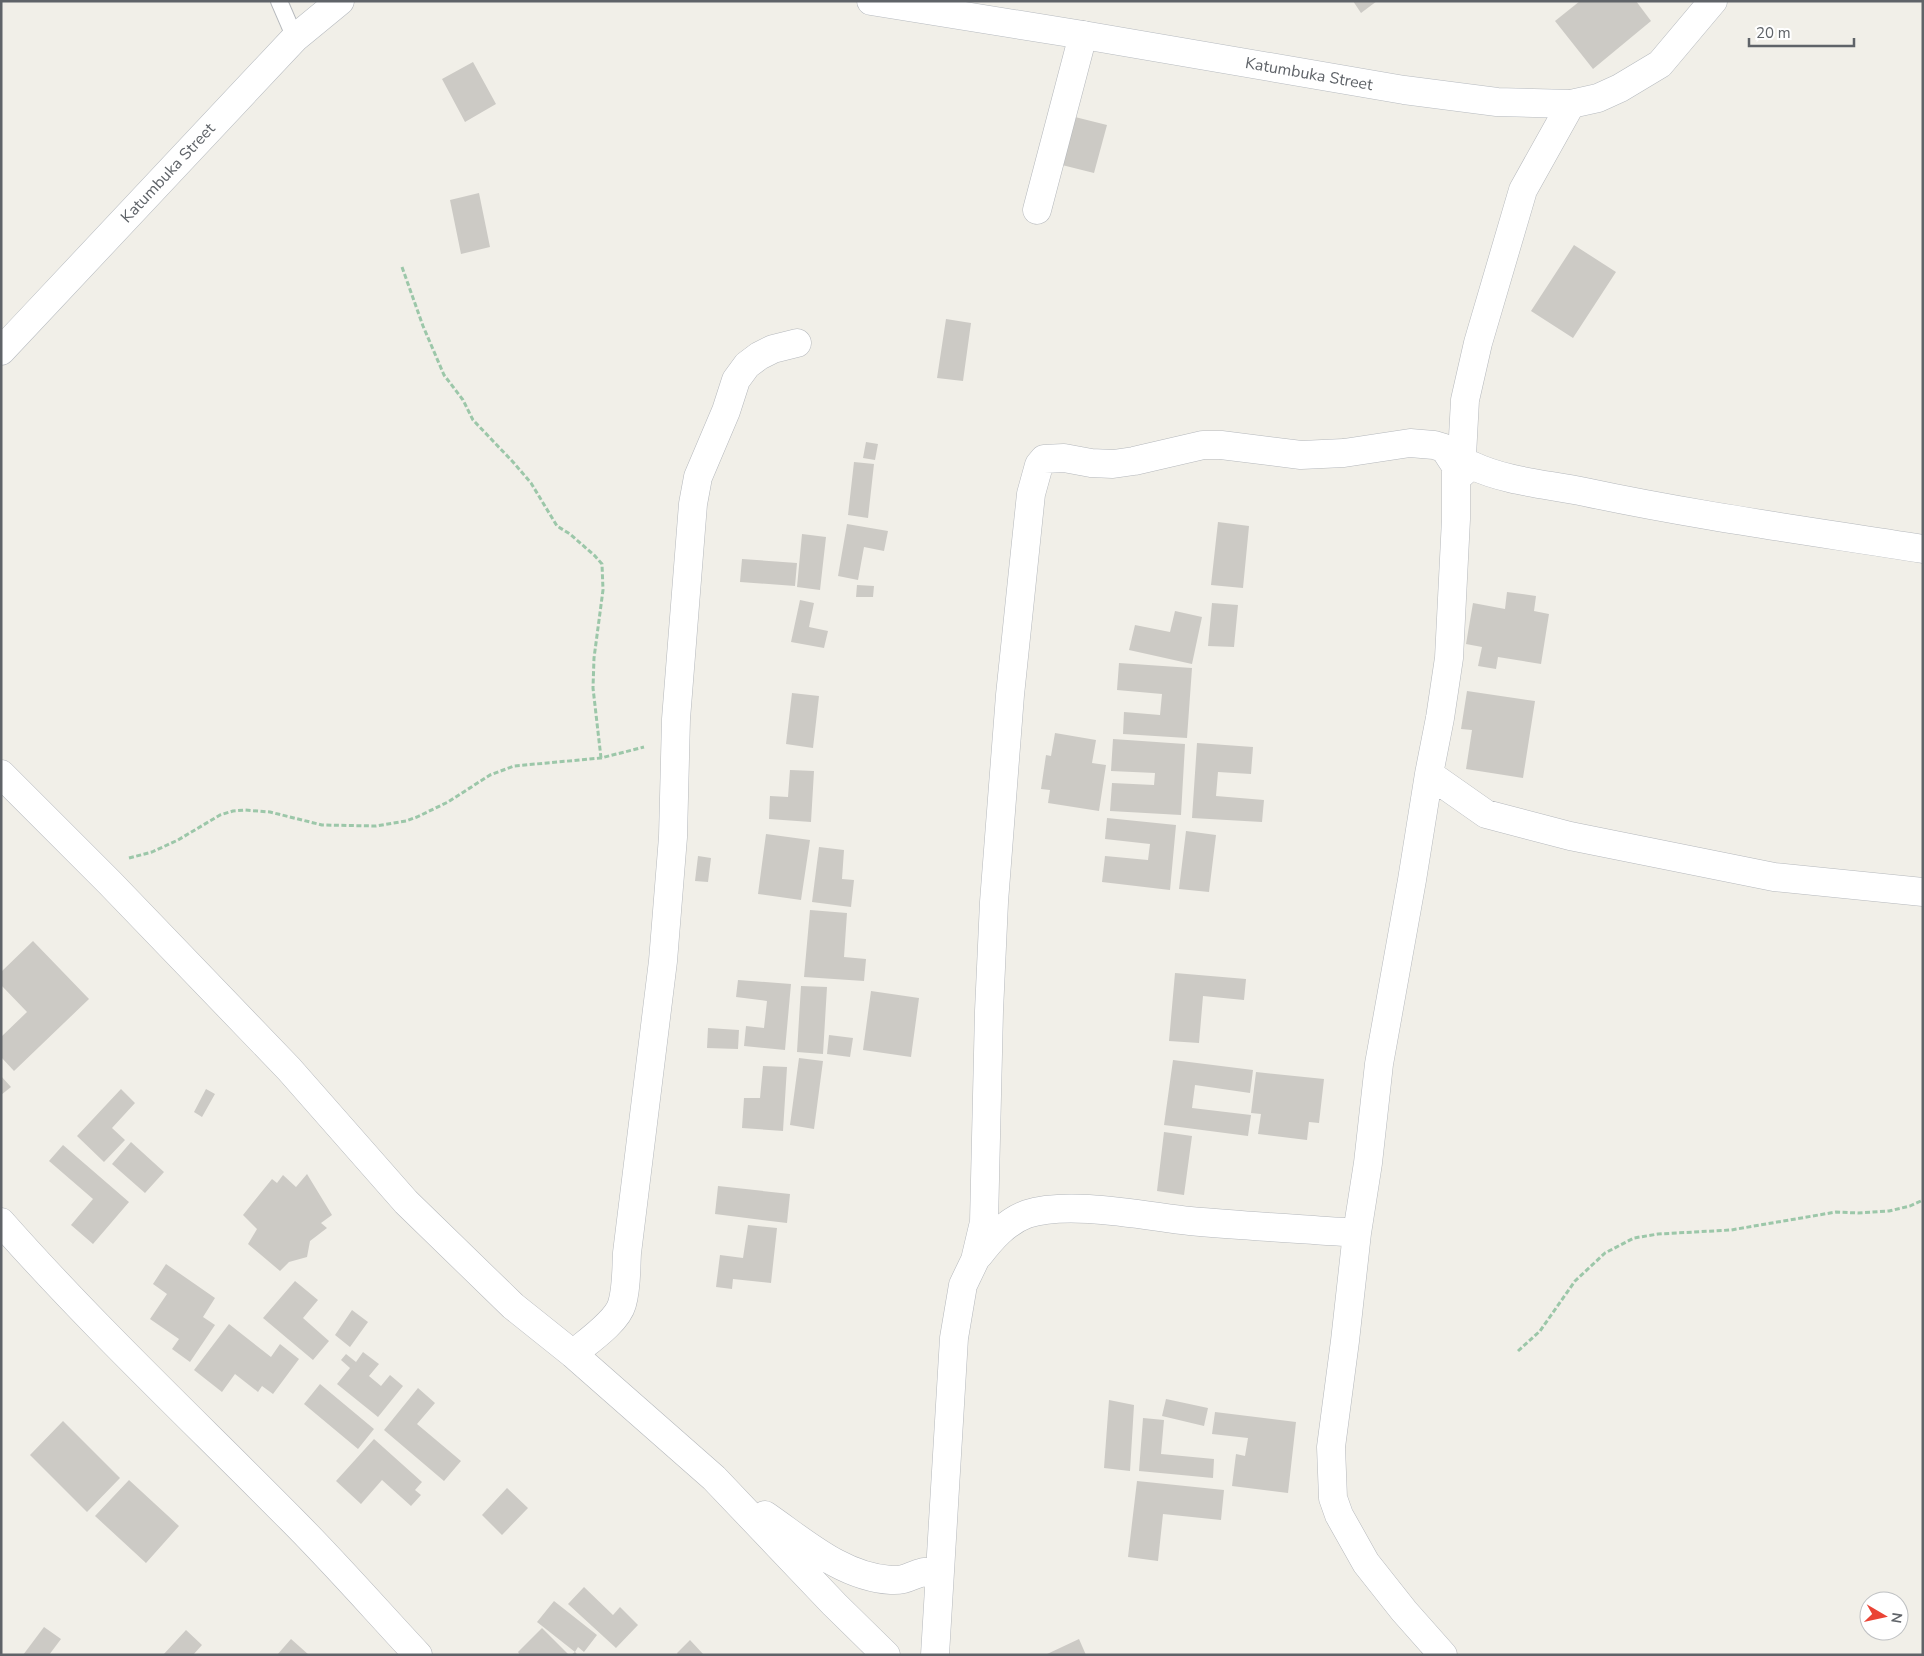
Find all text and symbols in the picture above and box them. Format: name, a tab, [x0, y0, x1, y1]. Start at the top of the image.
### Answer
scale bar	[1749, 15, 1854, 47]
text: 20 m	[1756, 23, 1791, 43]
street label: Katumbuka Street	[1243, 52, 1375, 96]
street label: Katumbuka Street	[116, 118, 220, 228]
north arrow	[1859, 1591, 1909, 1641]
text: N	[1886, 1611, 1907, 1625]

